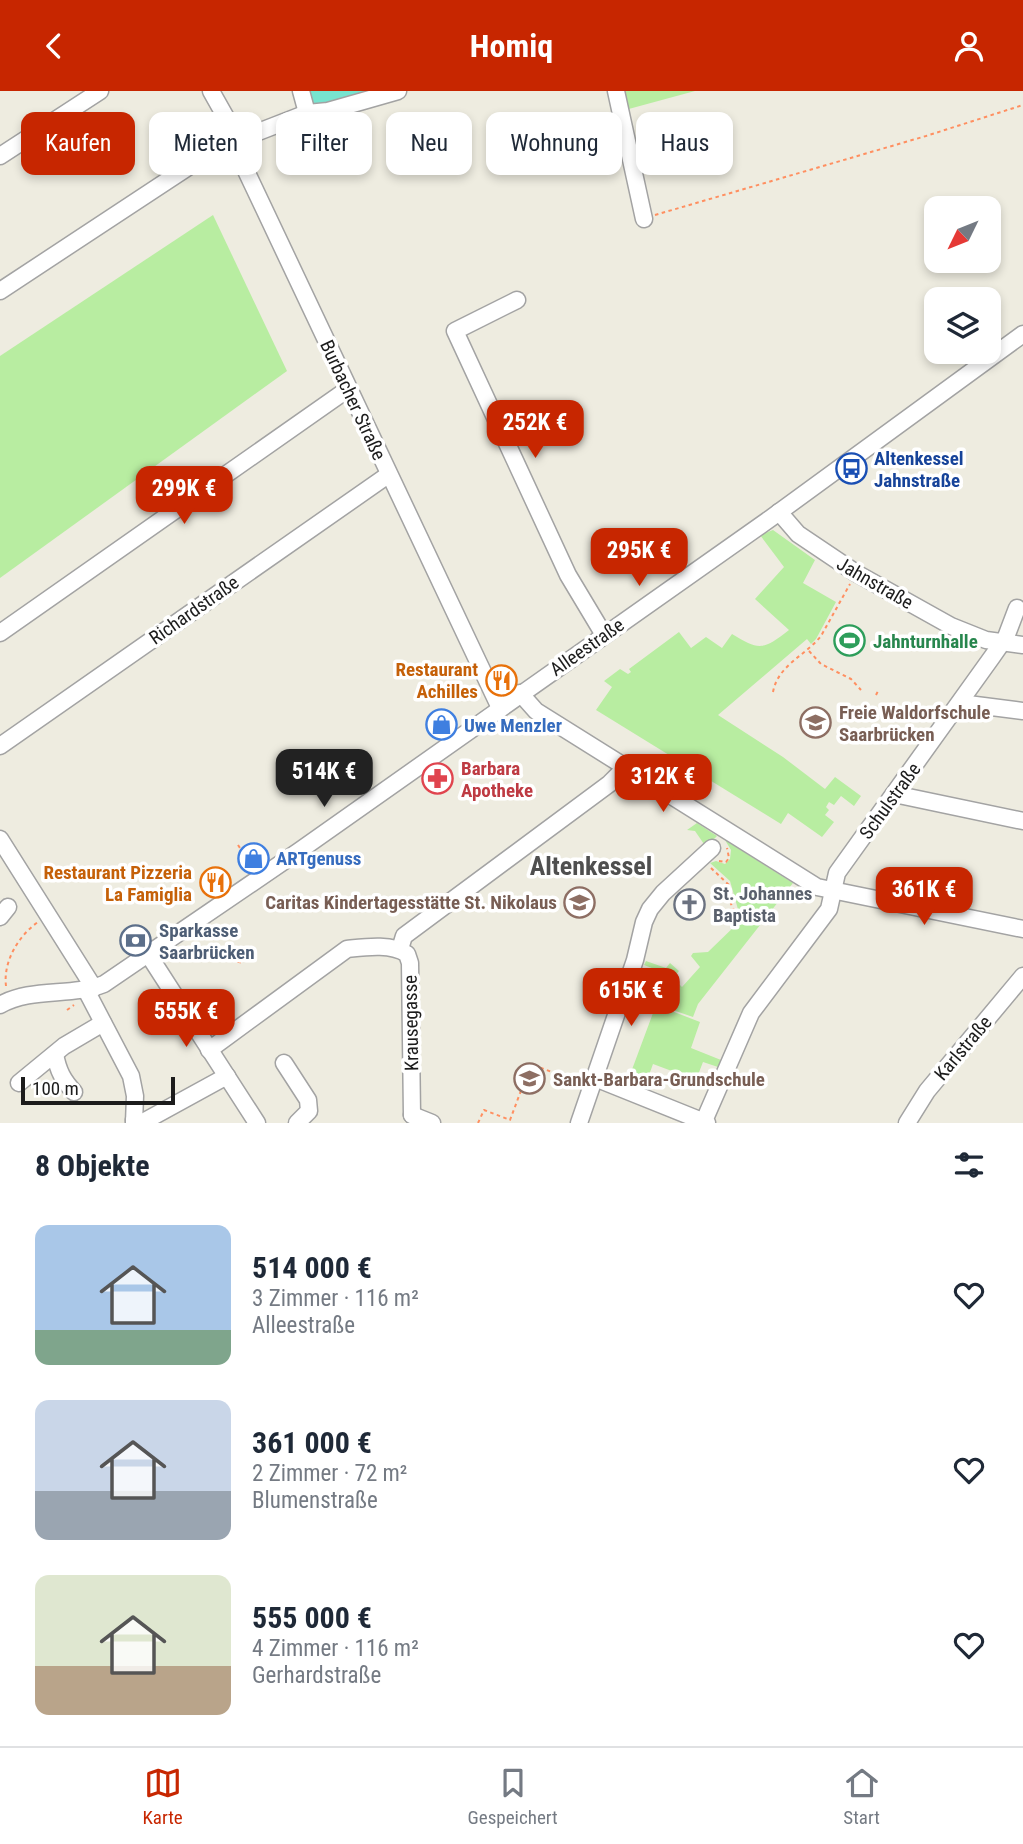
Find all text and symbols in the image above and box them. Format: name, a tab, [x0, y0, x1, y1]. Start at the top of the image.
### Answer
icon: back	[35, 27, 73, 65]
text: Homiq	[470, 27, 553, 65]
icon: person	[950, 27, 988, 65]
chip: Kaufen	[21, 112, 135, 175]
chip: Mieten	[149, 112, 262, 175]
chip: Filter	[276, 112, 372, 175]
chip: Neu	[386, 112, 472, 175]
chip: Wohnung	[486, 112, 622, 175]
chip: Haus	[636, 112, 733, 175]
north arrow	[924, 196, 1001, 273]
map controls	[924, 196, 1001, 364]
button: layers	[924, 287, 1001, 364]
street label: Burbacher Straße	[315, 336, 391, 464]
pin: 252K €	[478, 401, 592, 460]
text: 252K €	[503, 409, 567, 436]
place label: Altenkessel Jahnstraße	[874, 447, 964, 492]
bus stop icon: Altenkessel Jahnstraße	[834, 452, 868, 486]
pin: 299K €	[127, 467, 241, 526]
text: 299K €	[152, 475, 216, 502]
pin: 295K €	[582, 529, 696, 588]
text: 295K €	[607, 537, 671, 564]
street label: Jahnstraße	[833, 552, 917, 614]
street label: Richardstraße	[145, 571, 243, 649]
street label: Alleestraße	[546, 613, 629, 681]
sports icon: Jahnturnhalle	[833, 624, 867, 658]
place label: Jahnturnhalle	[873, 630, 978, 653]
place label: Restaurant Achilles	[396, 658, 478, 703]
restaurant icon: Restaurant Achilles	[484, 663, 518, 697]
place label: Freie Waldorfschule Saarbrücken	[839, 701, 990, 746]
school or university icon: Freie Waldorfschule Saarbrücken	[799, 706, 833, 740]
shop icon: Uwe Menzler	[424, 708, 458, 742]
place label: Uwe Menzler	[464, 714, 562, 737]
pin: 514K €	[267, 749, 381, 809]
pin: 312K €	[606, 755, 720, 814]
place label: Barbara Apotheke	[461, 757, 533, 802]
text: 514K €	[292, 758, 356, 785]
street label: Schulstraße	[855, 758, 926, 844]
pharmacy icon: Barbara Apotheke	[421, 762, 455, 796]
text: 312K €	[631, 763, 695, 790]
shop icon: ARTgenuss	[236, 841, 270, 875]
place label: ARTgenuss	[276, 847, 361, 870]
district label: Altenkessel	[530, 851, 652, 881]
place label: Restaurant Pizzeria La Famiglia	[43, 861, 192, 906]
restaurant icon: Restaurant Pizzeria La Famiglia	[198, 866, 232, 900]
pin: 361K €	[867, 867, 981, 927]
text: 361K €	[892, 876, 956, 903]
place label: St. Johannes Baptista	[713, 882, 812, 927]
school or university icon: Caritas Kindertagesstätte St. Nikolaus	[563, 885, 597, 919]
church icon: St. Johannes Baptista	[673, 887, 707, 921]
place label: Caritas Kindertagesstätte St. Nikolaus	[265, 891, 557, 914]
place label: Sparkasse Saarbrücken	[159, 919, 255, 964]
bank icon: Sparkasse Saarbrücken	[119, 924, 153, 958]
pin: 615K €	[574, 969, 688, 1028]
street label: Krausegasse	[399, 975, 423, 1071]
text: 615K €	[599, 977, 663, 1004]
pin: 555K €	[129, 989, 243, 1049]
text: 555K €	[154, 998, 218, 1025]
street label: Karlstraße	[929, 1011, 997, 1085]
school or university icon: Sankt-Barbara-Grundschule	[513, 1062, 547, 1096]
place label: Sankt-Barbara-Grundschule	[553, 1068, 765, 1091]
scale bar	[21, 1074, 175, 1106]
text: 100 m	[32, 1077, 79, 1100]
icon: filters	[950, 1146, 988, 1184]
text: 8 Objekte	[35, 1148, 150, 1183]
text: 514 000 €	[252, 1250, 372, 1285]
icon: home	[91, 1253, 175, 1337]
icon: heart	[950, 1276, 988, 1314]
text: 3 Zimmer · 116 m²	[252, 1285, 419, 1312]
text: Alleestraße	[252, 1312, 355, 1339]
text: 361 000 €	[252, 1425, 372, 1460]
icon: home	[91, 1428, 175, 1512]
icon: heart	[950, 1451, 988, 1489]
text: 2 Zimmer · 72 m²	[252, 1460, 407, 1487]
text: Blumenstraße	[252, 1487, 378, 1514]
text: 555 000 €	[252, 1600, 372, 1635]
icon: home	[91, 1603, 175, 1687]
icon: heart	[950, 1626, 988, 1664]
text: 4 Zimmer · 116 m²	[252, 1635, 419, 1662]
text: Gerhardstraße	[252, 1662, 381, 1689]
tab: Karte	[142, 1764, 183, 1829]
tab: Gespeichert	[468, 1764, 558, 1829]
tab: Start	[843, 1764, 881, 1829]

